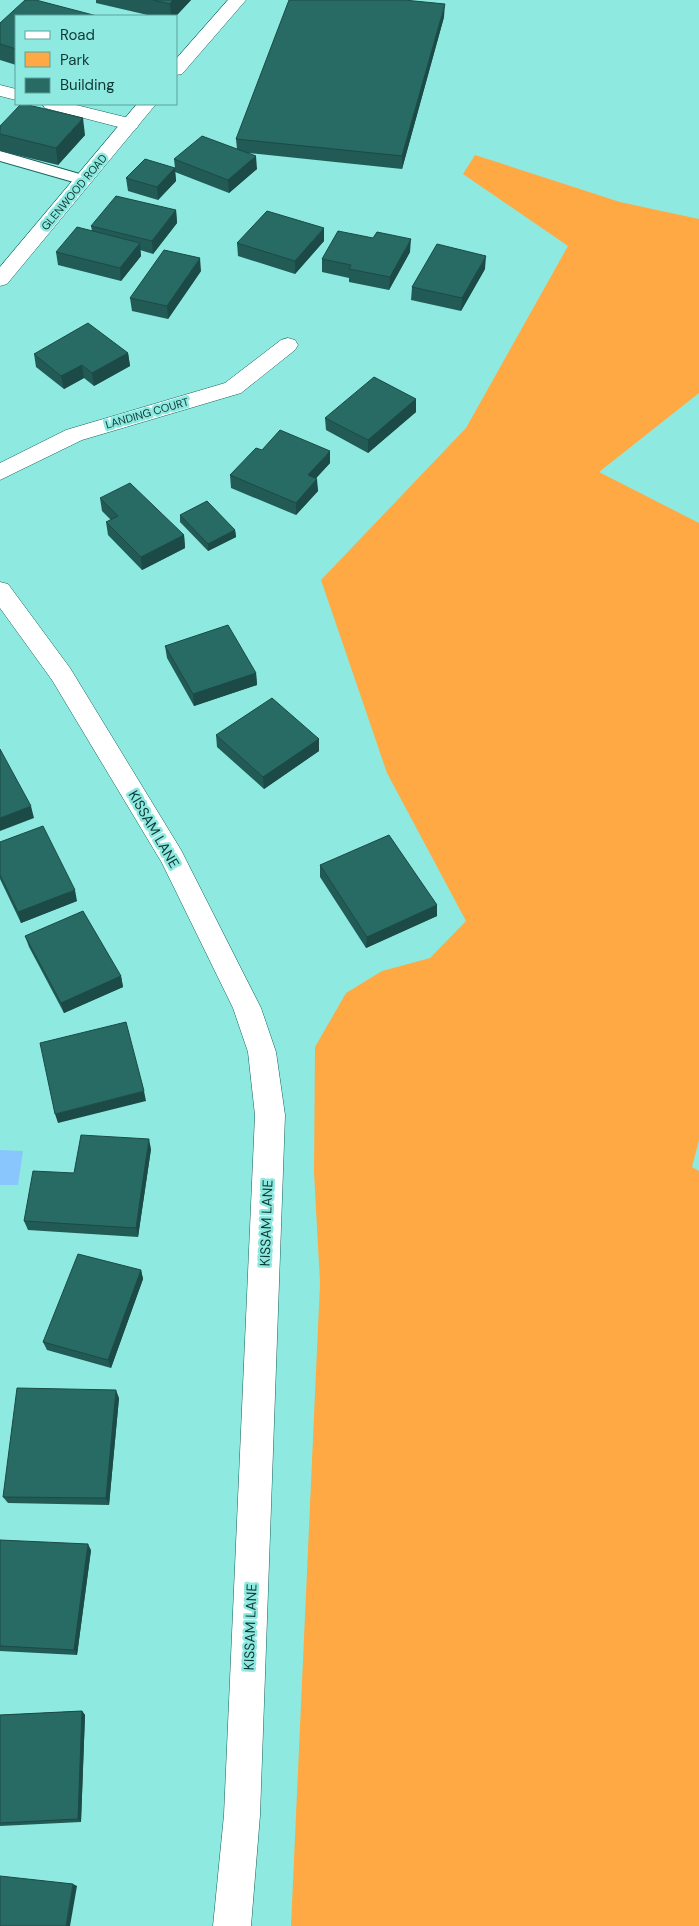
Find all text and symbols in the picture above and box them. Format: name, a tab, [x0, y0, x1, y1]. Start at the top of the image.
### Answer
legend	[15, 15, 178, 105]
text: Road	[60, 25, 95, 45]
text: Park	[60, 50, 90, 70]
text: Building	[60, 75, 115, 95]
street label: GLENWOOD ROAD	[38, 151, 110, 233]
street label: LANDING COURT	[104, 394, 190, 432]
street label: KISSAM LANE	[125, 787, 184, 871]
street label: KISSAM LANE	[255, 1179, 277, 1267]
street label: KISSAM LANE	[239, 1583, 261, 1671]

